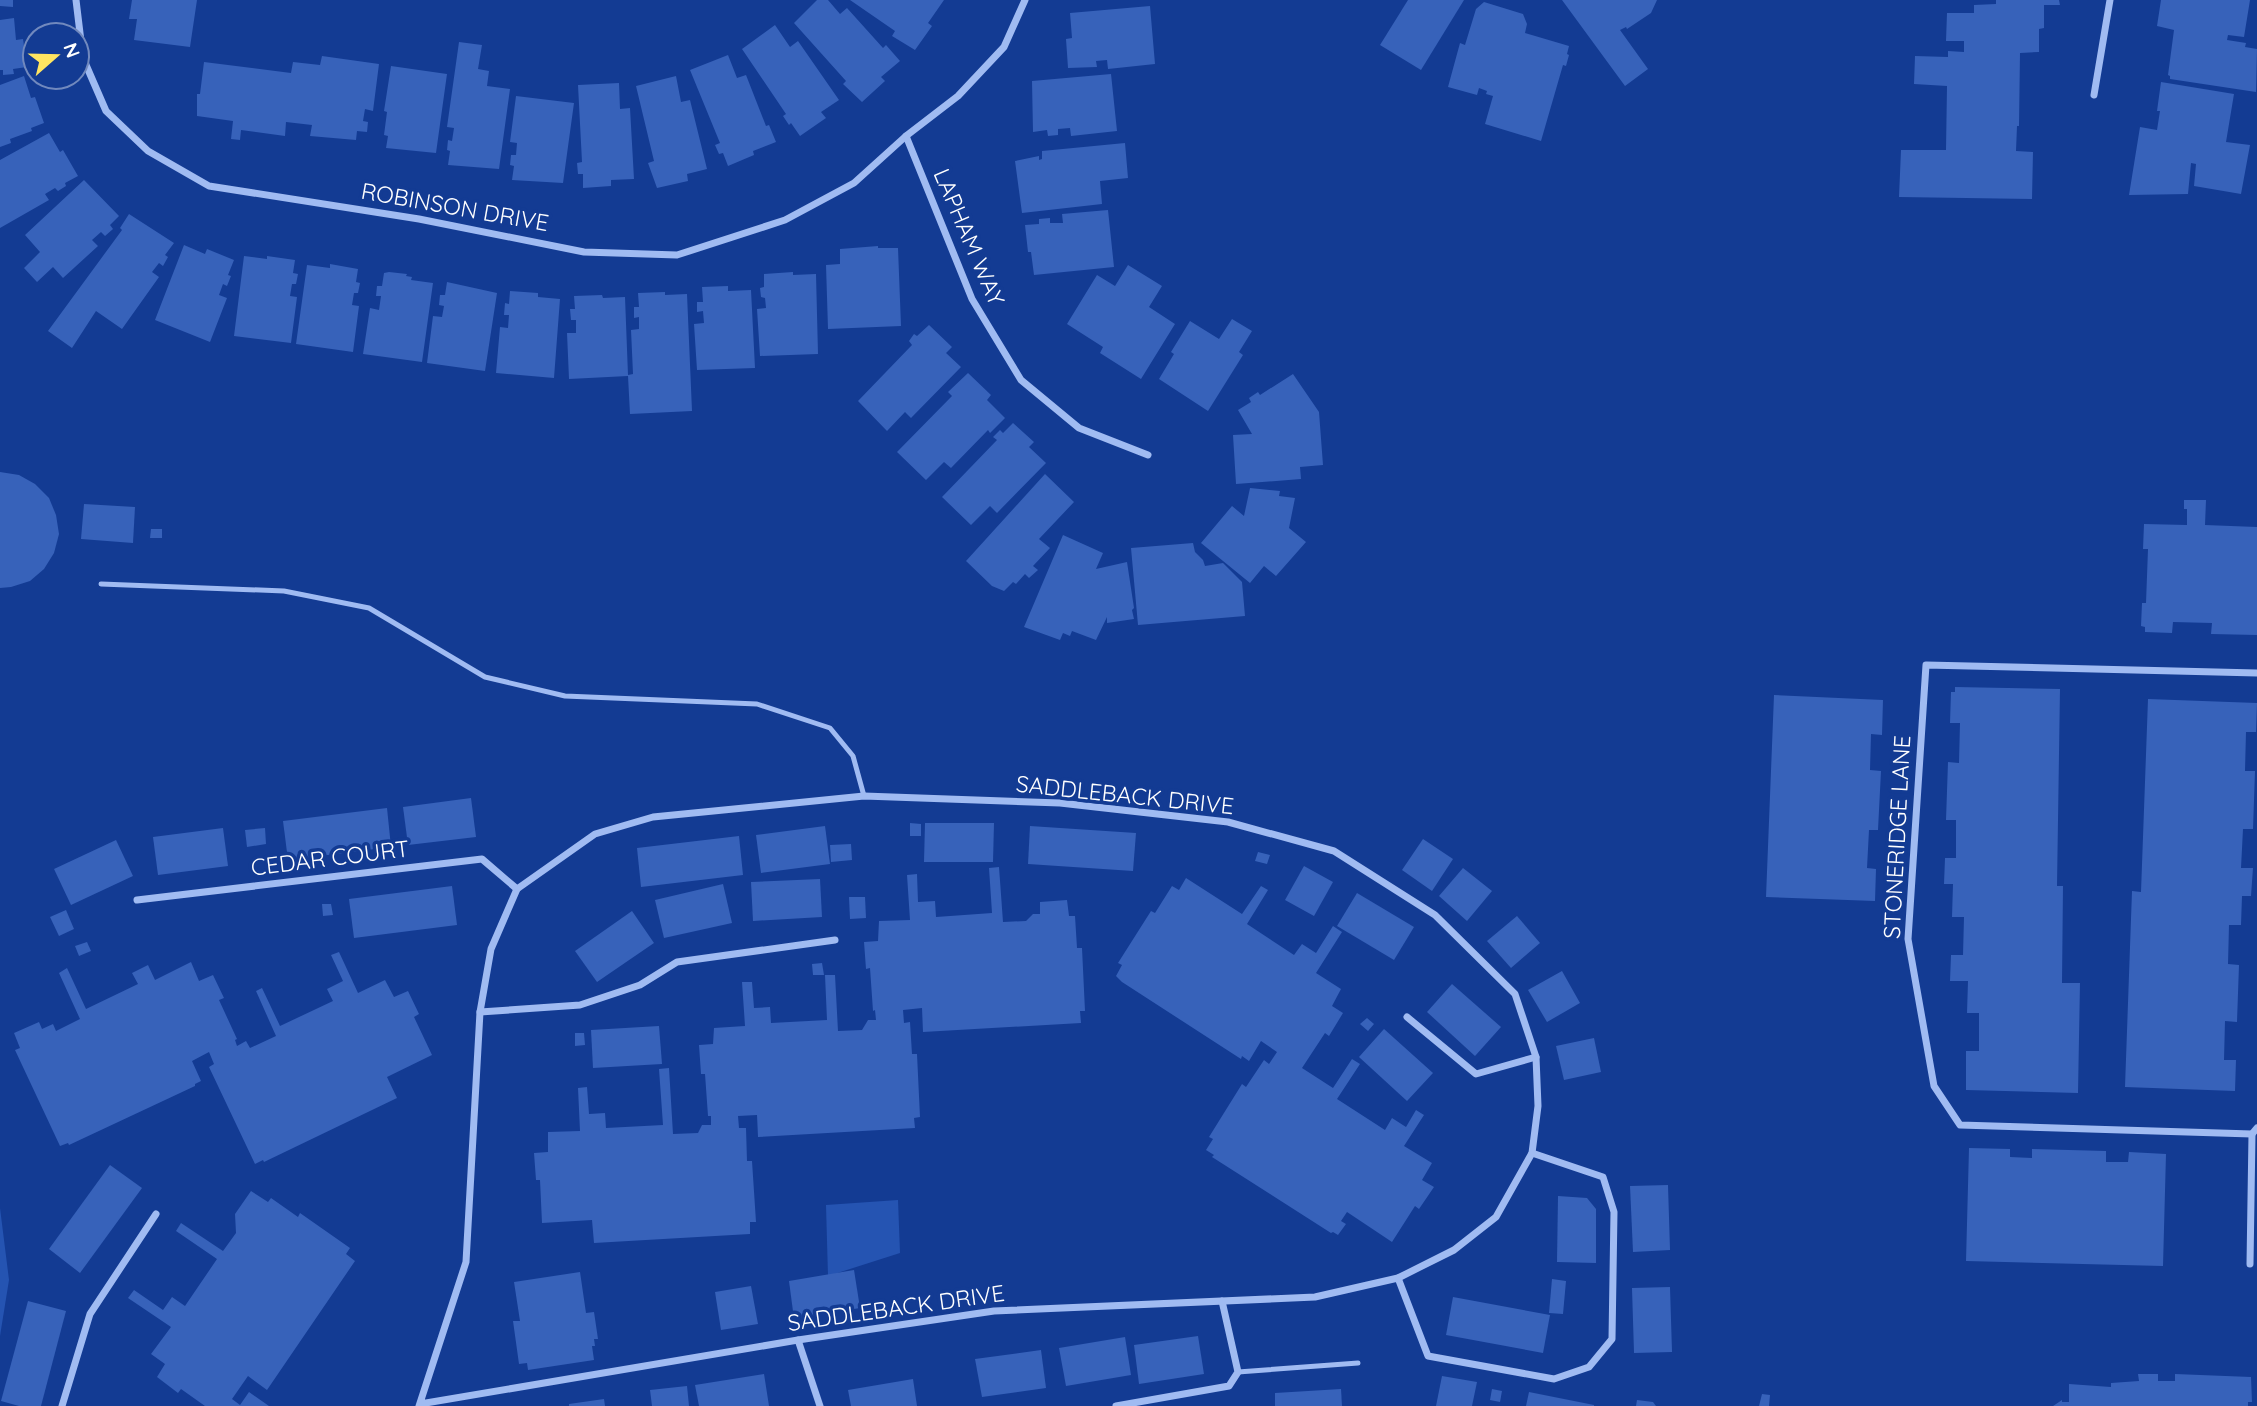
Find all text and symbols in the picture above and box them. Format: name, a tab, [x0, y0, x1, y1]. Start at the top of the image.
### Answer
north arrow	[21, 21, 91, 91]
text: N	[58, 40, 86, 61]
street label: LAPHAM WAY	[928, 164, 1011, 310]
street label: ROBINSON DRIVE	[359, 176, 551, 237]
street label: STONERIDGE LANE	[1877, 734, 1916, 939]
street label: SADDLEBACK DRIVE	[1015, 769, 1235, 820]
street label: CEDAR COURT	[249, 833, 411, 882]
street label: SADDLEBACK DRIVE	[786, 1278, 1006, 1337]

